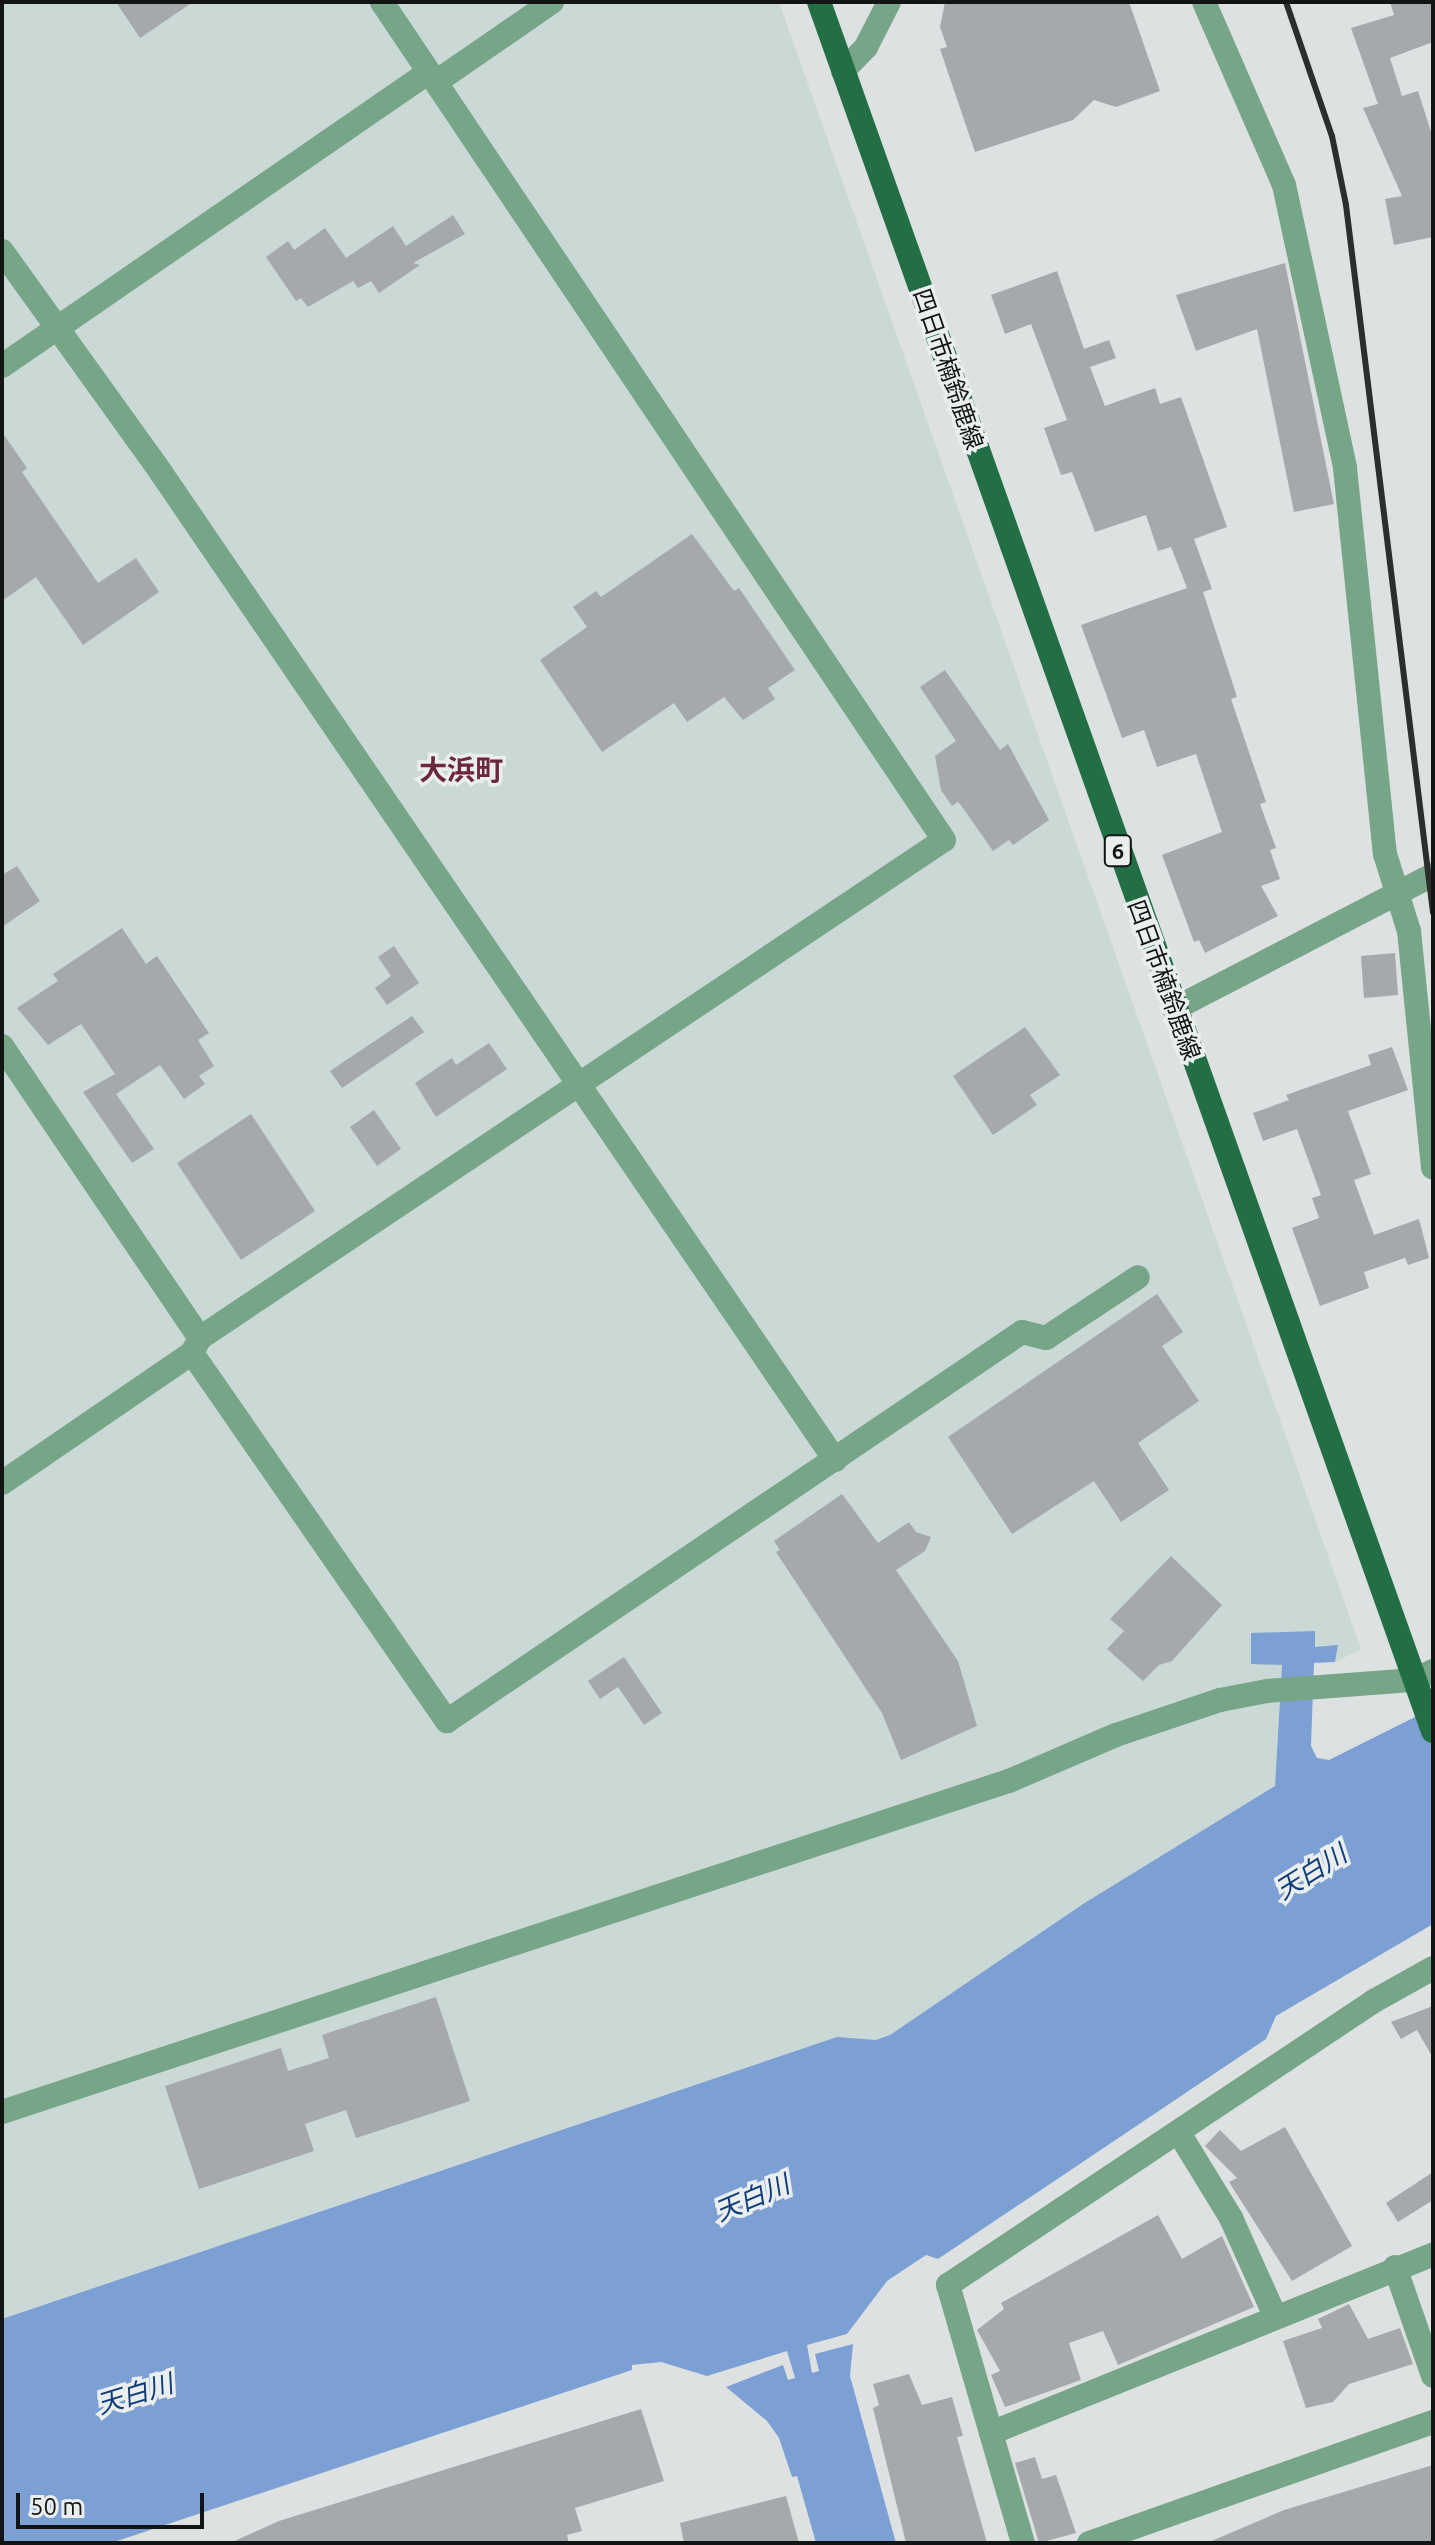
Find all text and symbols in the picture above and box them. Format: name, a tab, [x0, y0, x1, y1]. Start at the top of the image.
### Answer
street label: 四日市楠鈴鹿線	[907, 285, 989, 453]
district label: 大浜町	[419, 753, 503, 787]
road number: 6	[1102, 833, 1134, 869]
street label: 四日市楠鈴鹿線	[1122, 896, 1206, 1064]
water label: 天白川	[1270, 1838, 1352, 1906]
water label: 天白川	[710, 2168, 794, 2228]
water label: 天白川	[93, 2368, 177, 2420]
scale bar	[20, 2477, 208, 2527]
text: 50 m	[30, 2493, 83, 2520]

